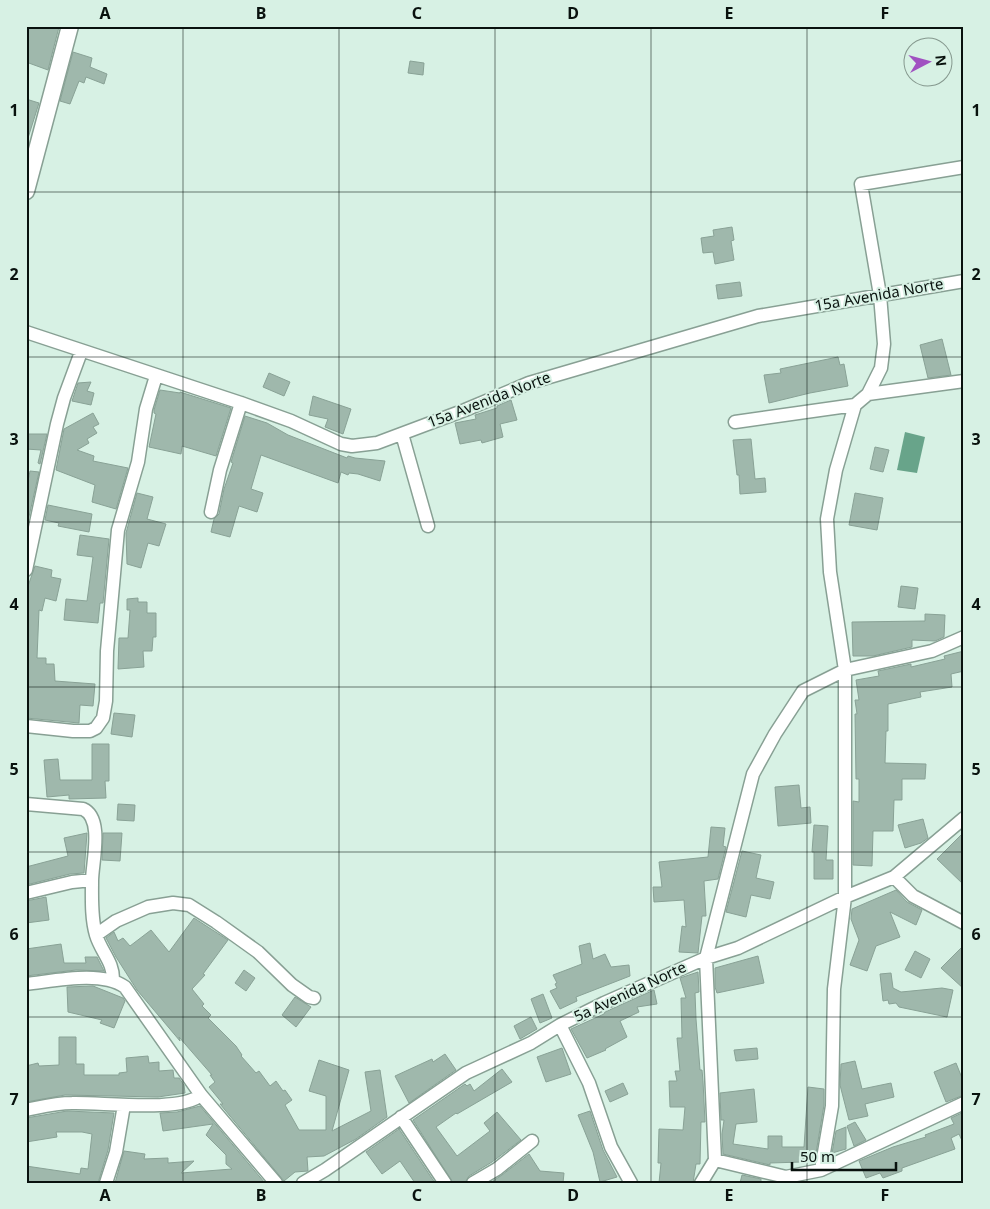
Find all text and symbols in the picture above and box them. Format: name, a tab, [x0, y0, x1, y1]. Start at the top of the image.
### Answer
text: A	[99, 2, 111, 24]
text: B	[256, 2, 266, 24]
text: C	[412, 2, 422, 24]
text: D	[567, 2, 579, 24]
text: E	[725, 2, 734, 24]
text: F	[881, 2, 889, 24]
north arrow	[902, 38, 952, 88]
text: N	[931, 54, 951, 67]
text: 1	[9, 99, 19, 121]
text: 1	[971, 99, 981, 121]
text: 2	[9, 263, 19, 285]
text: 2	[971, 263, 981, 285]
street label: 15a Avenida Norte	[813, 273, 945, 315]
street label: 15a Avenida Norte	[424, 366, 553, 432]
text: 3	[9, 428, 19, 450]
text: 3	[971, 428, 981, 450]
text: 4	[9, 593, 19, 615]
text: 4	[971, 593, 981, 615]
text: 5	[9, 758, 19, 780]
text: 5	[971, 758, 981, 780]
text: 6	[9, 923, 19, 945]
text: 6	[971, 923, 981, 945]
street label: 5a Avenida Norte	[570, 956, 689, 1026]
text: 7	[9, 1088, 19, 1110]
text: 7	[971, 1088, 981, 1110]
scale bar	[792, 1139, 896, 1171]
text: 50 m	[800, 1146, 835, 1166]
text: A	[99, 1184, 111, 1206]
text: B	[256, 1184, 266, 1206]
text: C	[412, 1184, 422, 1206]
text: D	[567, 1184, 579, 1206]
text: E	[725, 1184, 734, 1206]
text: F	[881, 1184, 889, 1206]

